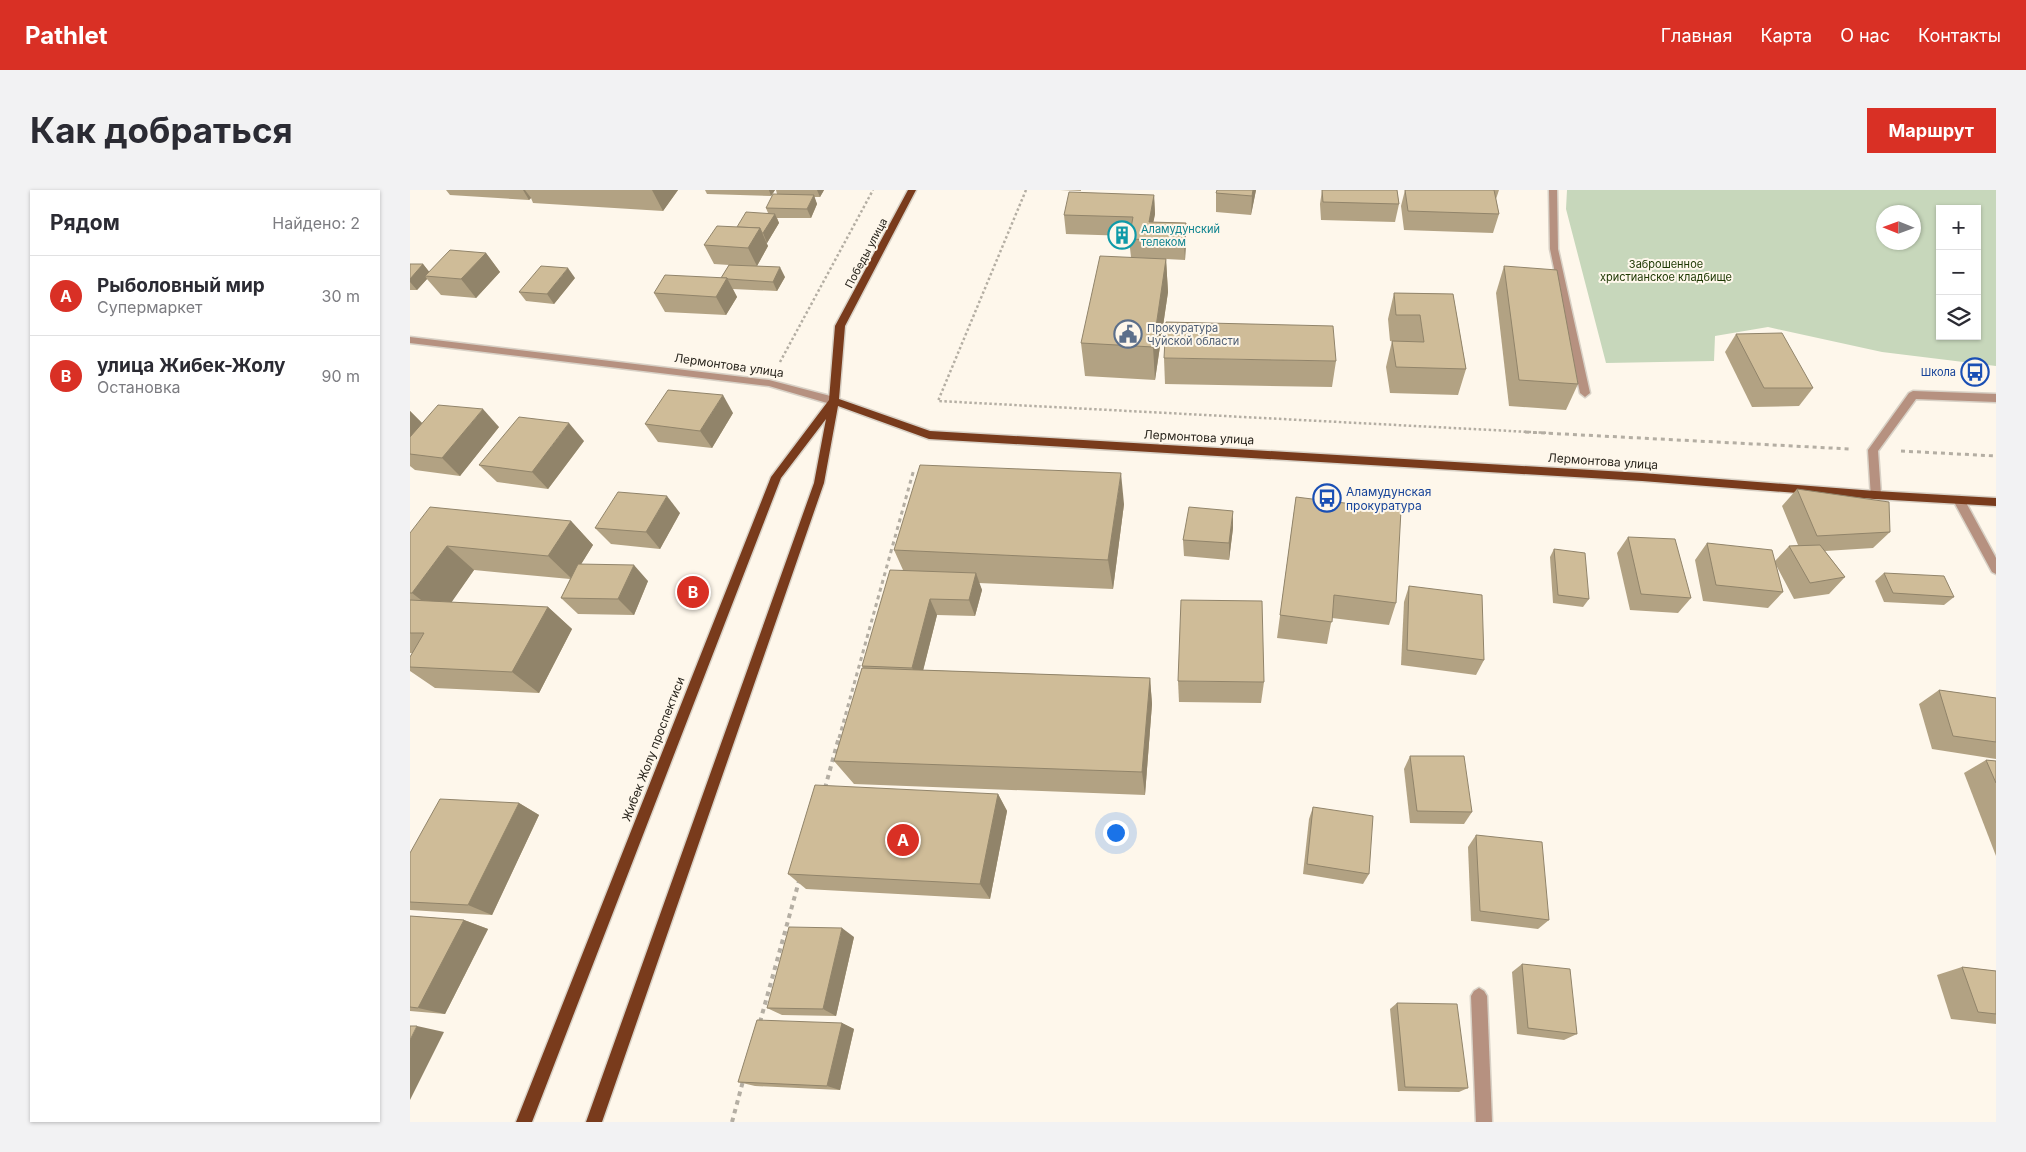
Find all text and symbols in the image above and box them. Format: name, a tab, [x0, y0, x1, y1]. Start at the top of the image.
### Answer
text: Pathlet	[25, 21, 108, 50]
text: Главная	[1661, 25, 1732, 46]
text: Карта	[1760, 25, 1812, 46]
text: О нас	[1840, 25, 1890, 46]
text: Контакты	[1918, 25, 2001, 46]
button: Маршрут	[1867, 108, 1996, 153]
text: Как добраться	[30, 109, 293, 151]
north arrow	[1876, 205, 1921, 250]
map controls	[1936, 205, 1981, 340]
button: +	[1936, 205, 1981, 250]
text: Рядом	[50, 210, 120, 235]
text: Найдено: 2	[272, 213, 360, 233]
street label: Победы улица	[842, 216, 890, 290]
building icon: Аламудунский телеком	[1107, 220, 1137, 250]
place label: Аламудунский телеком	[1141, 222, 1220, 249]
button: −	[1936, 250, 1981, 295]
park label: Заброшенное христианское кладбище	[1600, 257, 1732, 284]
text: Рыболовный мир	[97, 274, 265, 297]
text: A	[60, 286, 72, 306]
text: 30 m	[322, 286, 360, 306]
button: layers	[1936, 295, 1981, 340]
text: Супермаркет	[97, 297, 202, 317]
public building icon: Прокуратура Чуйской области	[1113, 319, 1143, 349]
place label: Прокуратура Чуйской области	[1147, 321, 1239, 348]
street label: Лермонтова улица	[673, 350, 785, 380]
text: улица Жибек-Жолу	[97, 354, 286, 377]
bus stop icon: Школа	[1960, 357, 1990, 387]
place label: Школа	[1921, 365, 1956, 379]
text: B	[61, 366, 71, 386]
text: 90 m	[321, 366, 360, 386]
text: Остановка	[97, 377, 181, 397]
street label: Лермонтова улица	[1143, 427, 1255, 447]
street label: Лермонтова улица	[1547, 450, 1659, 472]
bus stop icon: Аламудунская прокуратура	[1312, 483, 1342, 513]
place label: Аламудунская прокуратура	[1346, 484, 1431, 513]
pin: B	[677, 573, 709, 611]
street label: Жибек Жолу проспектиси	[618, 675, 688, 823]
your location	[1103, 820, 1129, 846]
pin: A	[887, 821, 919, 859]

